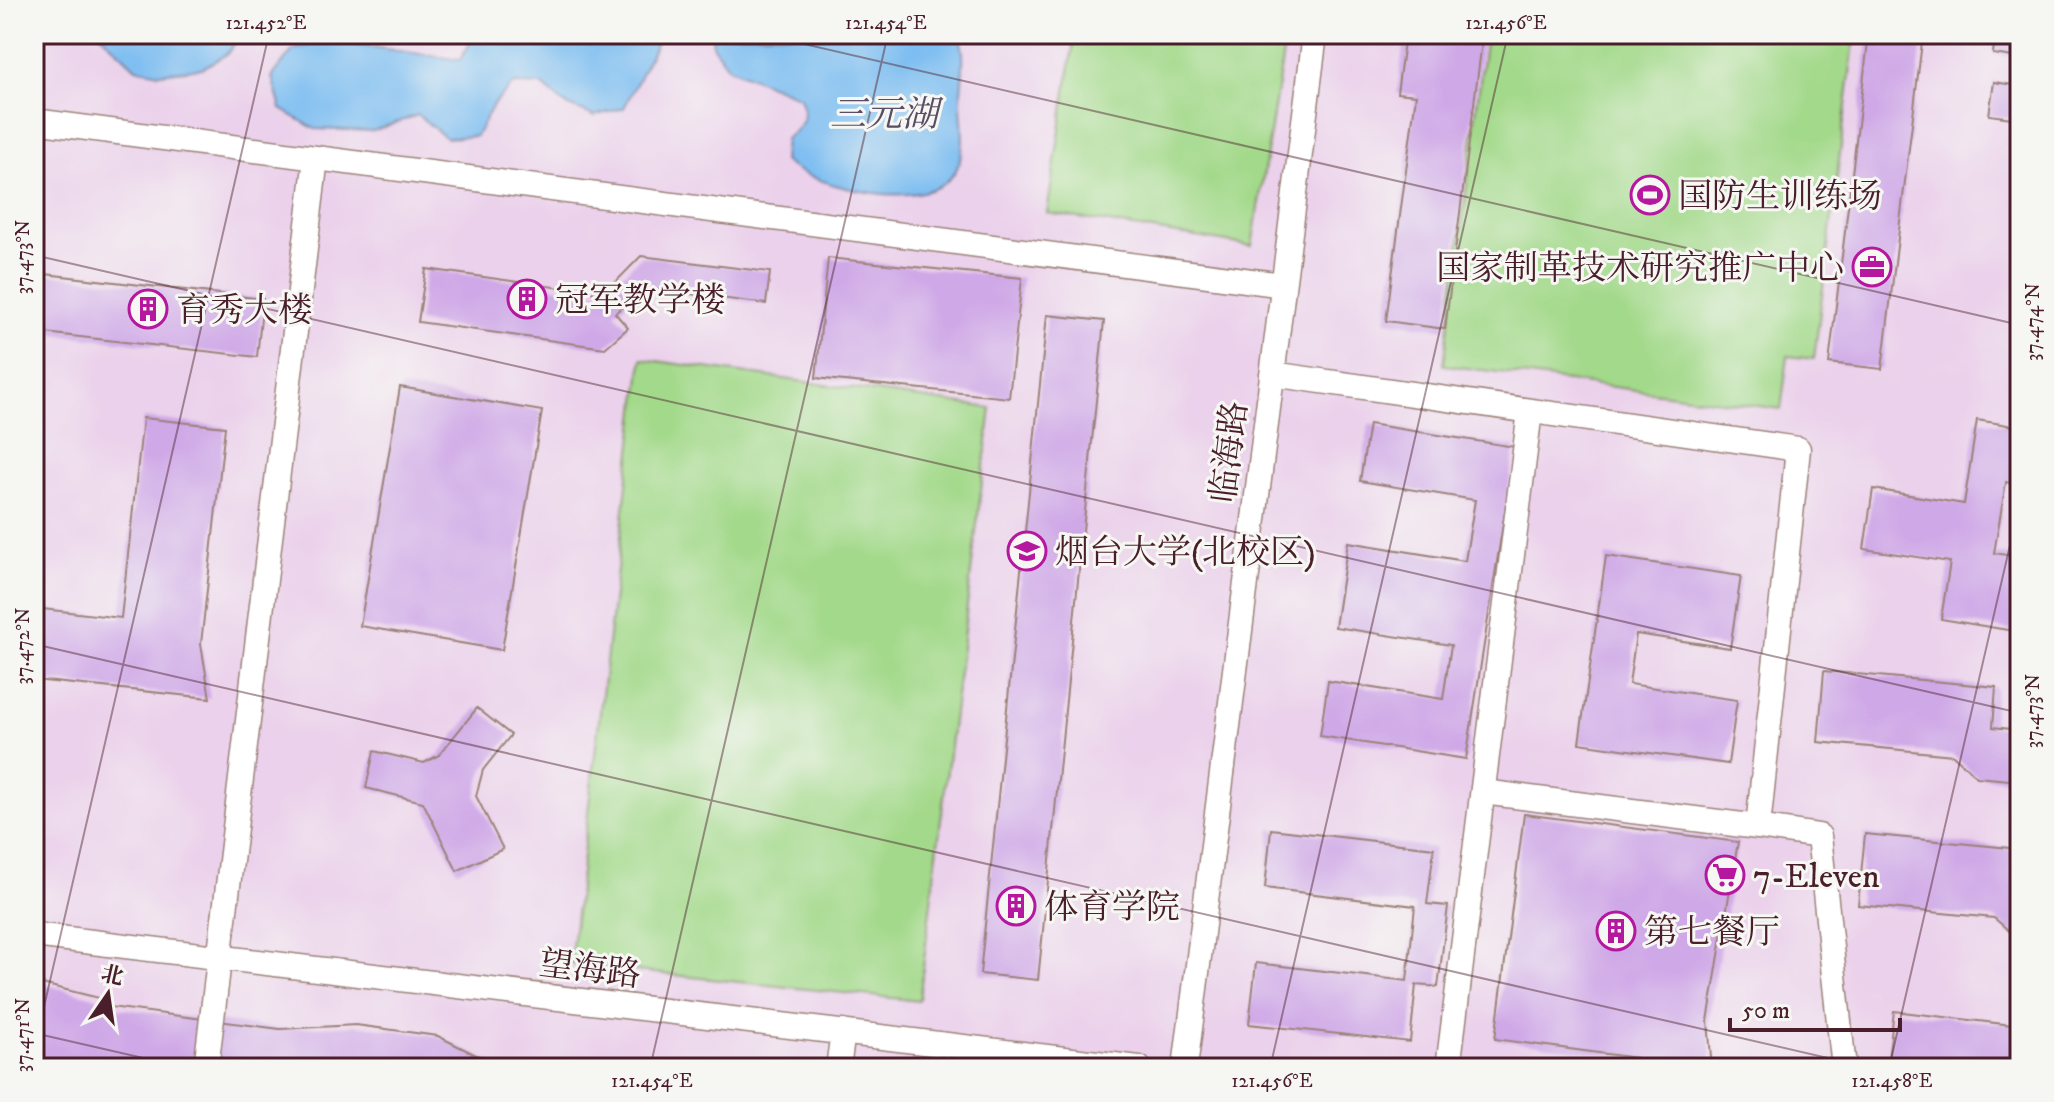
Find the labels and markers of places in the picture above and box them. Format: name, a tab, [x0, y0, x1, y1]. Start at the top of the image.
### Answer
sports icon: 国防生训练场	[1629, 174, 1671, 216]
place label: 国防生训练场	[1678, 176, 1882, 218]
office icon: 国家制革技术研究推广中心	[1851, 246, 1893, 288]
place label: 国家制革技术研究推广中心	[1436, 248, 1844, 290]
building icon: 冠军教学楼	[506, 278, 548, 320]
place label: 冠军教学楼	[555, 280, 725, 322]
building icon: 育秀大楼	[127, 288, 169, 330]
place label: 育秀大楼	[176, 290, 312, 332]
school or university icon: 烟台大学(北校区)	[1006, 530, 1048, 572]
place label: 烟台大学(北校区)	[1055, 532, 1316, 574]
supermarket icon: 7-Eleven	[1704, 854, 1746, 896]
place label: 7-Eleven	[1753, 856, 1880, 898]
building icon: 体育学院	[995, 885, 1037, 927]
place label: 体育学院	[1044, 887, 1180, 929]
building icon: 第七餐厅	[1595, 910, 1637, 952]
place label: 第七餐厅	[1644, 912, 1780, 954]

